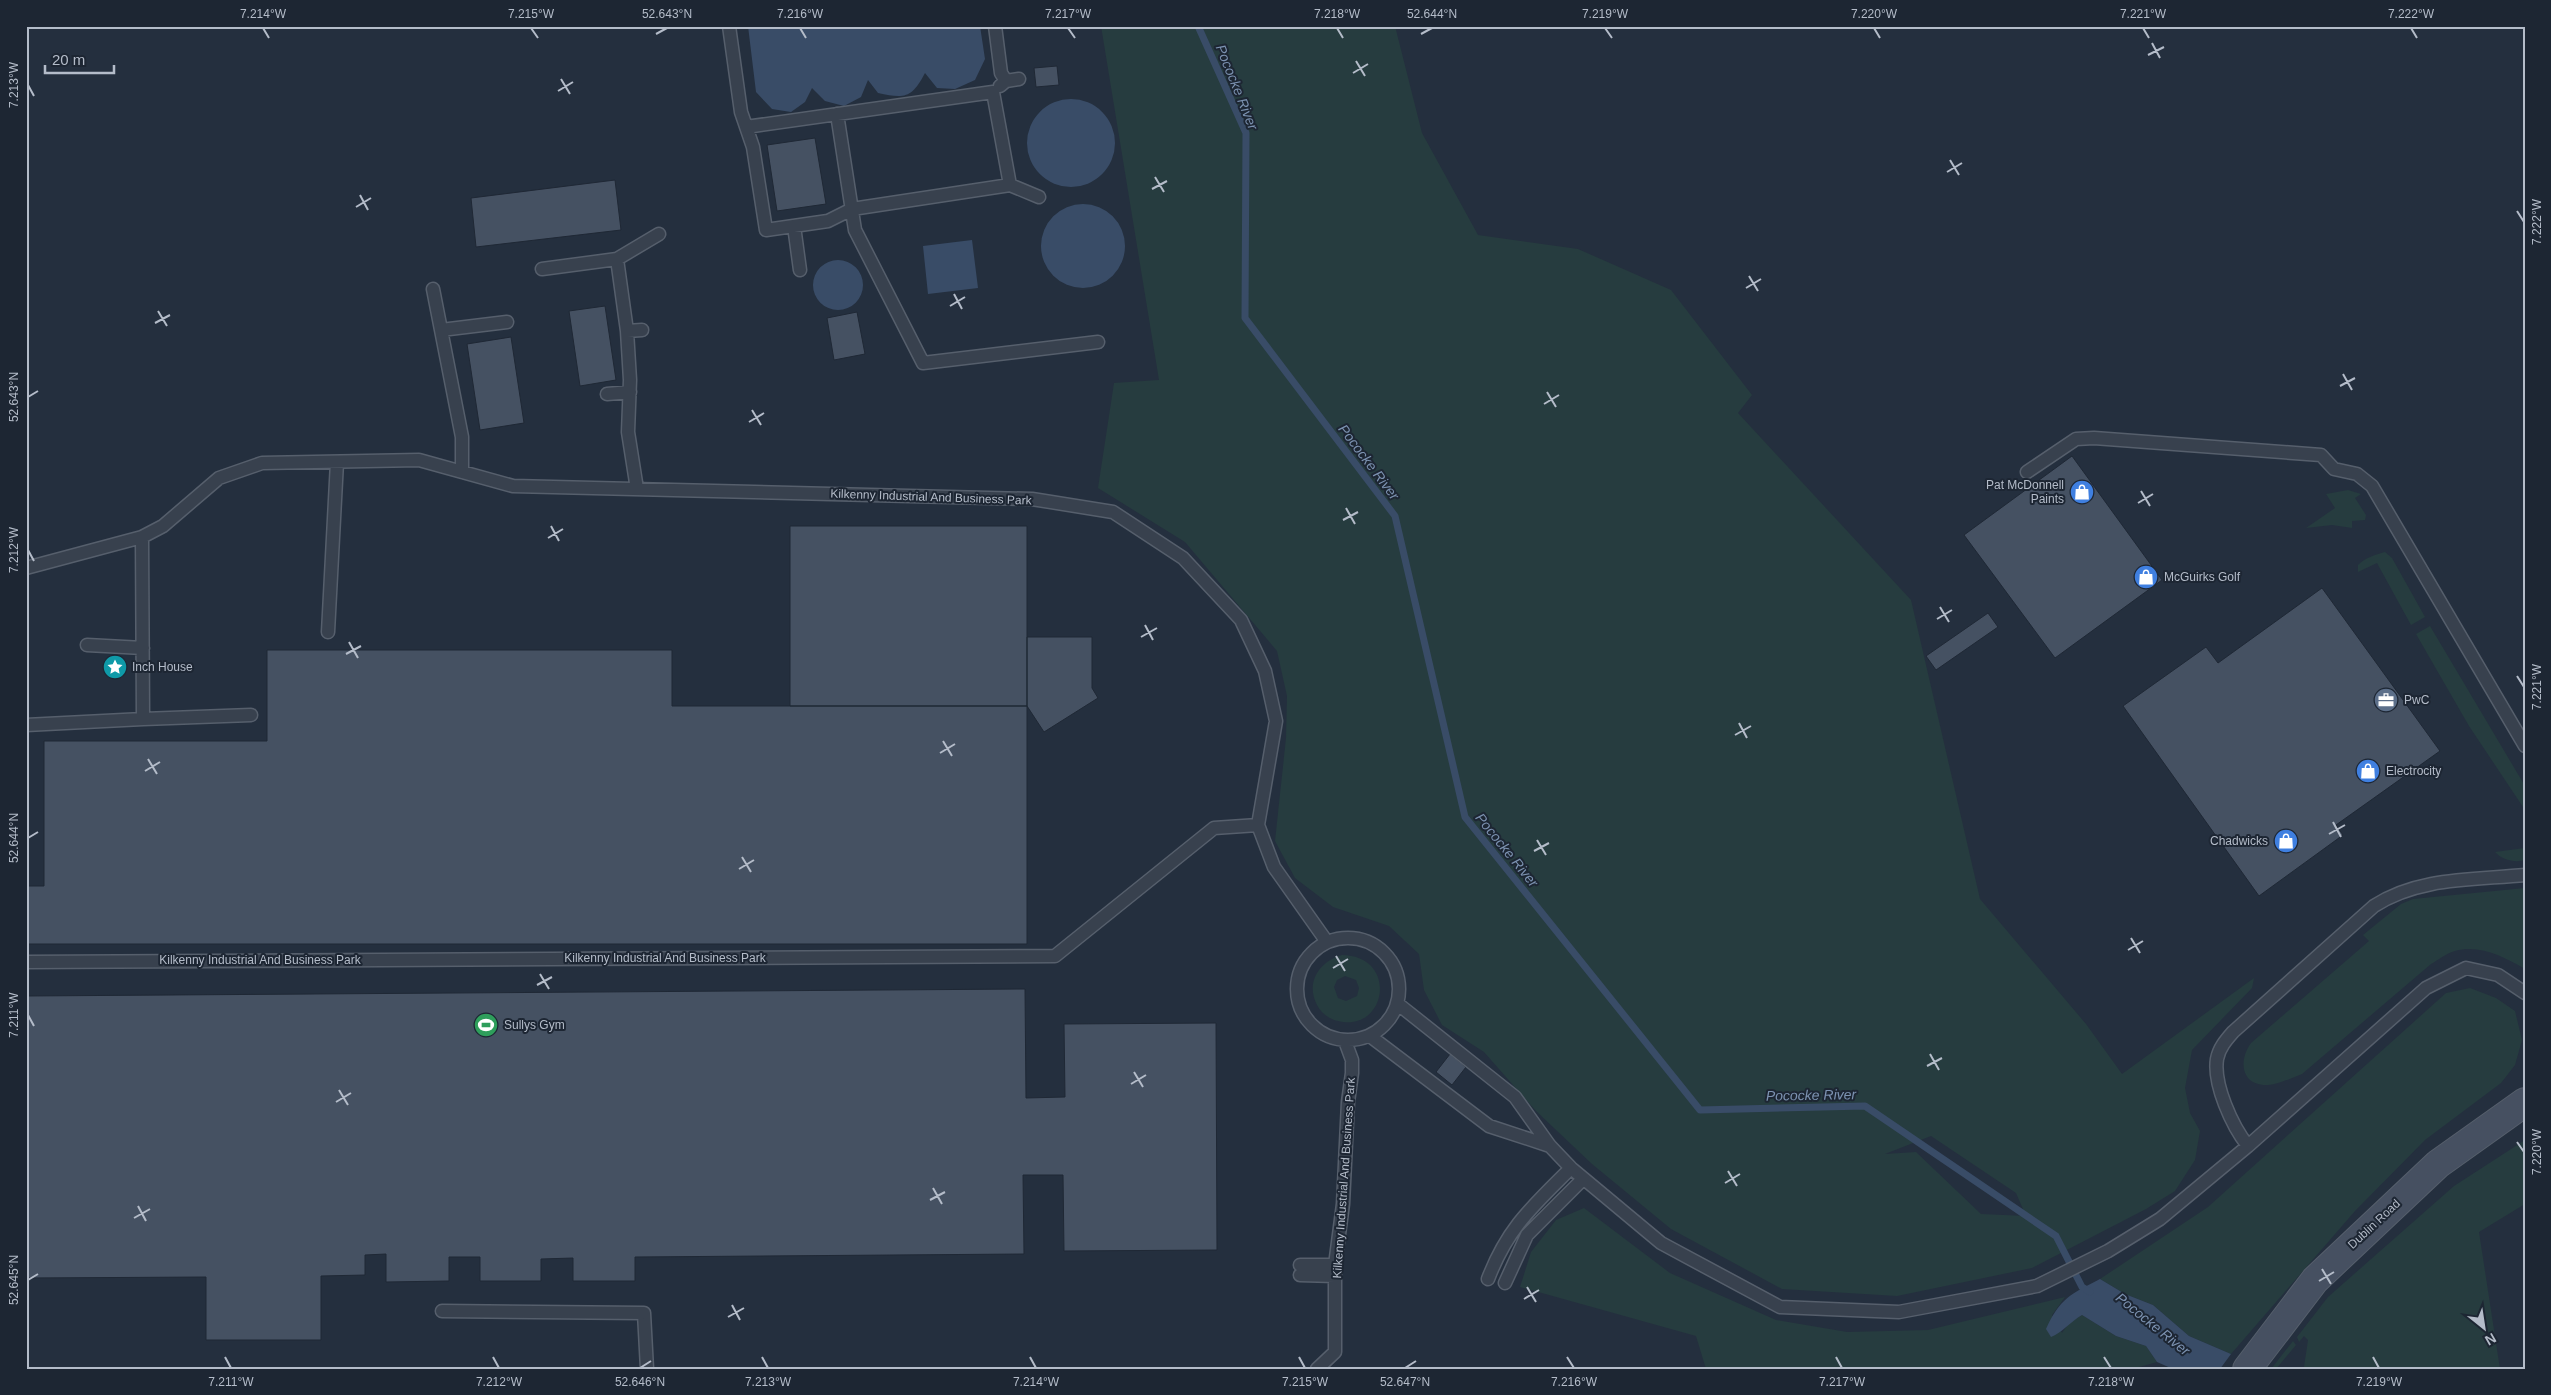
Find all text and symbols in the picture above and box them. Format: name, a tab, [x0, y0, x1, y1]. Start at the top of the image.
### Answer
text: 7.214°W	[240, 7, 287, 21]
text: 7.215°W	[508, 7, 555, 21]
text: 52.643°N	[642, 7, 692, 21]
text: 7.216°W	[777, 7, 824, 21]
text: 7.217°W	[1045, 7, 1092, 21]
text: 7.218°W	[1314, 7, 1361, 21]
text: 52.644°N	[1407, 7, 1457, 21]
text: 7.219°W	[1582, 7, 1629, 21]
text: 7.220°W	[1851, 7, 1898, 21]
text: 7.221°W	[2120, 7, 2167, 21]
text: 7.222°W	[2388, 7, 2435, 21]
scale bar	[45, 42, 114, 74]
water label: Pococke River	[1213, 42, 1262, 133]
text: 20 m	[52, 51, 85, 68]
text: 7.213°W	[7, 61, 21, 108]
text: 7.222°W	[2530, 198, 2544, 245]
text: 52.643°N	[7, 372, 21, 422]
water label: Pococke River	[1335, 421, 1403, 504]
place label: Pat McDonnell Paints	[1986, 478, 2064, 506]
shop icon: Pat McDonnell Paints	[2069, 479, 2095, 505]
street label: Kilkenny Industrial And Business Park	[830, 486, 1033, 508]
text: 7.212°W	[7, 526, 21, 573]
shop icon: McGuirks Golf	[2133, 564, 2159, 590]
place label: McGuirks Golf	[2164, 570, 2241, 584]
place icon: Inch House	[102, 654, 128, 680]
place label: Inch House	[132, 660, 193, 674]
text: 7.221°W	[2530, 663, 2544, 710]
office icon: PwC	[2373, 687, 2399, 713]
place label: PwC	[2404, 693, 2430, 707]
shop icon: Electrocity	[2355, 758, 2381, 784]
place label: Electrocity	[2386, 764, 2441, 778]
water label: Pococke River	[1472, 810, 1542, 891]
text: 52.644°N	[7, 813, 21, 863]
shop icon: Chadwicks	[2273, 828, 2299, 854]
place label: Chadwicks	[2210, 834, 2268, 848]
street label: Kilkenny Industrial And Business Park	[564, 951, 767, 965]
street label: Kilkenny Industrial And Business Park	[159, 953, 362, 967]
text: 7.211°W	[7, 992, 21, 1038]
sports icon: Sullys Gym	[473, 1012, 499, 1038]
place label: Sullys Gym	[504, 1018, 565, 1032]
street label: Kilkenny Industrial And Business Park	[1330, 1076, 1358, 1279]
water label: Pococke River	[1766, 1086, 1858, 1104]
text: 7.220°W	[2530, 1128, 2544, 1175]
street label: Dublin Road	[2345, 1196, 2403, 1252]
text: 52.645°N	[7, 1255, 21, 1305]
water label: Pococke River	[2113, 1289, 2194, 1359]
north arrow	[2458, 1302, 2508, 1352]
text: N	[2482, 1330, 2499, 1349]
text: 7.211°W	[208, 1375, 254, 1389]
text: 7.212°W	[476, 1375, 523, 1389]
text: 52.646°N	[615, 1375, 665, 1389]
text: 7.213°W	[745, 1375, 792, 1389]
text: 7.214°W	[1013, 1375, 1060, 1389]
text: 7.215°W	[1282, 1375, 1329, 1389]
text: 52.647°N	[1380, 1375, 1430, 1389]
text: 7.216°W	[1551, 1375, 1598, 1389]
text: 7.217°W	[1819, 1375, 1866, 1389]
text: 7.218°W	[2088, 1375, 2135, 1389]
text: 7.219°W	[2356, 1375, 2403, 1389]

